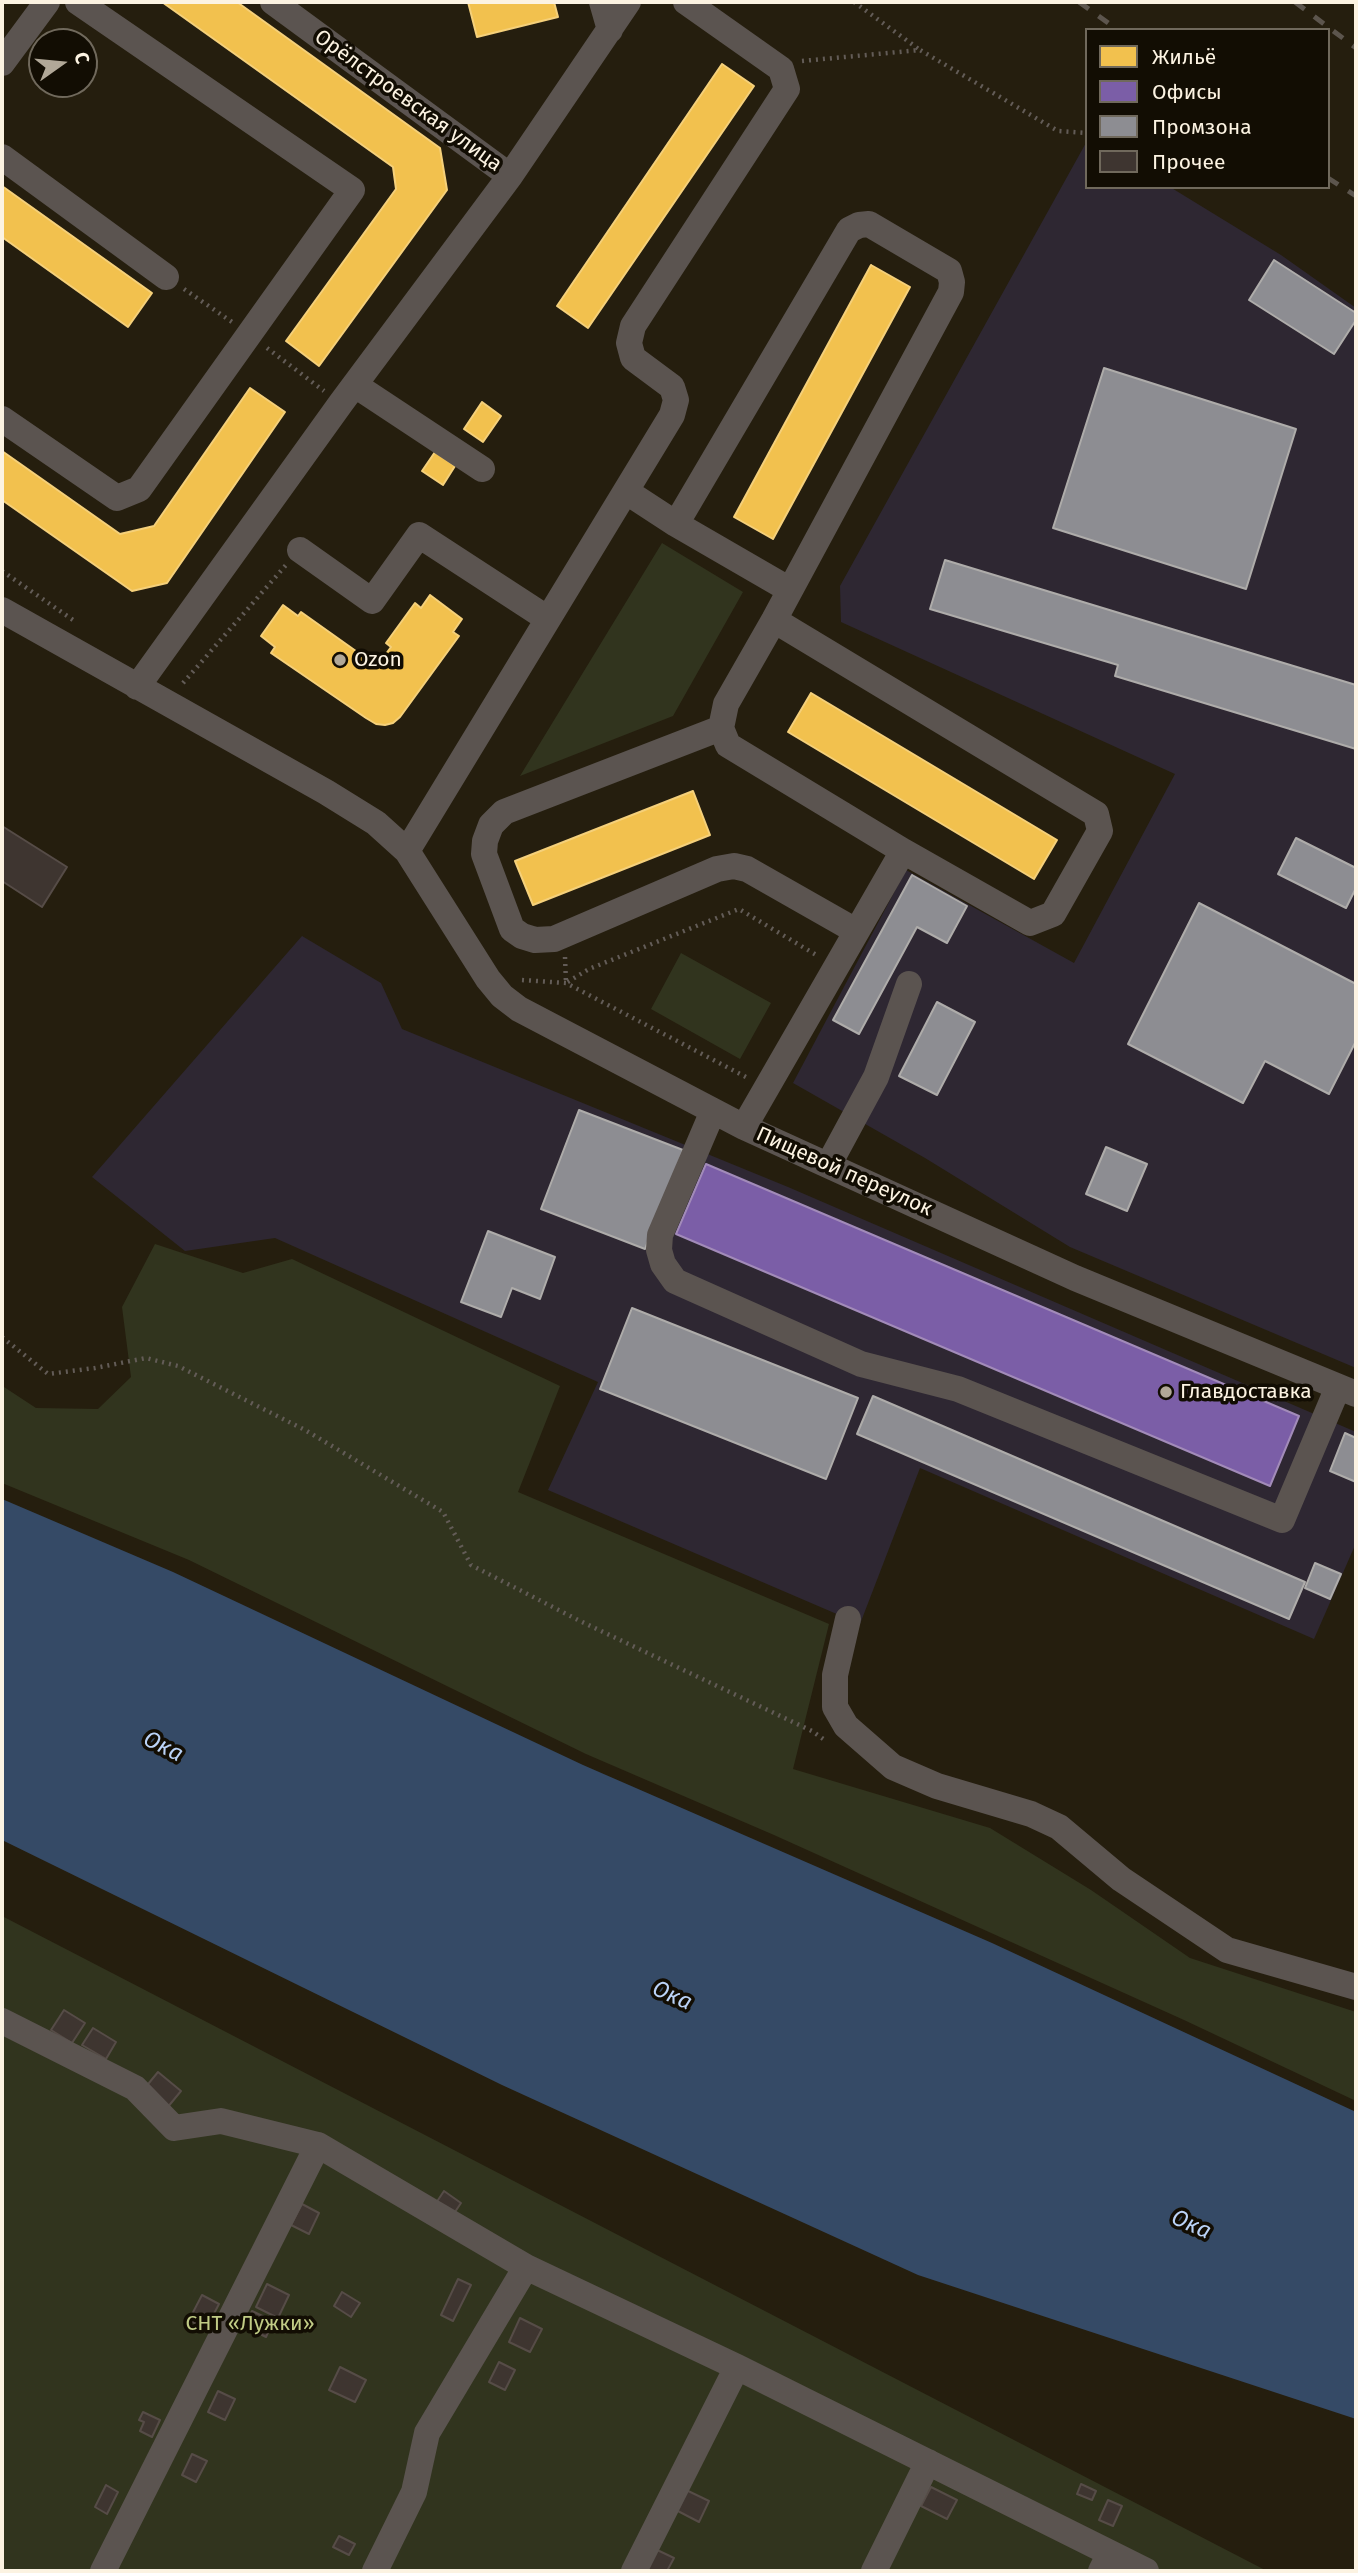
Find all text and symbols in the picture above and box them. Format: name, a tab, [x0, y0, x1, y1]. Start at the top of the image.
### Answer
street label: Орёлстроевская улица	[309, 25, 507, 177]
north arrow	[28, 28, 98, 98]
legend	[1085, 28, 1330, 189]
text: Жильё	[1152, 44, 1216, 70]
text: С	[69, 50, 94, 66]
text: Офисы	[1152, 79, 1222, 105]
text: Промзона	[1152, 114, 1252, 140]
text: Прочее	[1152, 149, 1225, 175]
place label: Ozon	[354, 647, 402, 673]
marker: Ozon	[332, 652, 348, 668]
street label: Пищевой переулок	[752, 1122, 936, 1222]
place label: Главдоставка	[1180, 1379, 1312, 1405]
marker: Главдоставка	[1158, 1384, 1174, 1400]
water label: Ока	[139, 1725, 187, 1769]
water label: Ока	[648, 1975, 696, 2017]
water label: Ока	[1167, 2204, 1215, 2246]
park label: СНТ «Лужки»	[185, 2311, 315, 2337]

